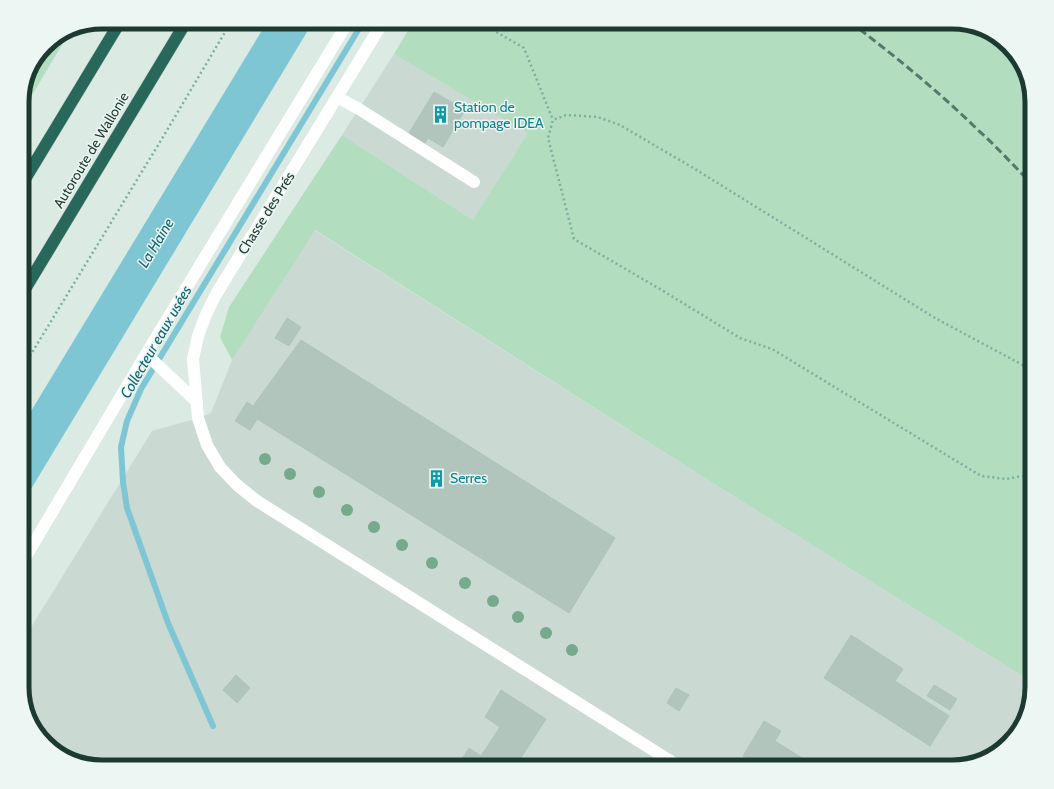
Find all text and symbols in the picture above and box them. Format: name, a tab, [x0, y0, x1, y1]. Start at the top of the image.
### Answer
street label: Autoroute de Wallonie	[49, 89, 133, 211]
place label: Station de pompage IDEA	[454, 98, 544, 132]
building icon: Station de pompage IDEA	[431, 105, 451, 125]
street label: Chasse des Prés	[234, 168, 299, 258]
water label: La Haine	[134, 215, 178, 271]
water label: Collecteur eaux usées	[116, 282, 196, 402]
building icon: Serres	[427, 468, 447, 488]
place label: Serres	[450, 469, 487, 487]

